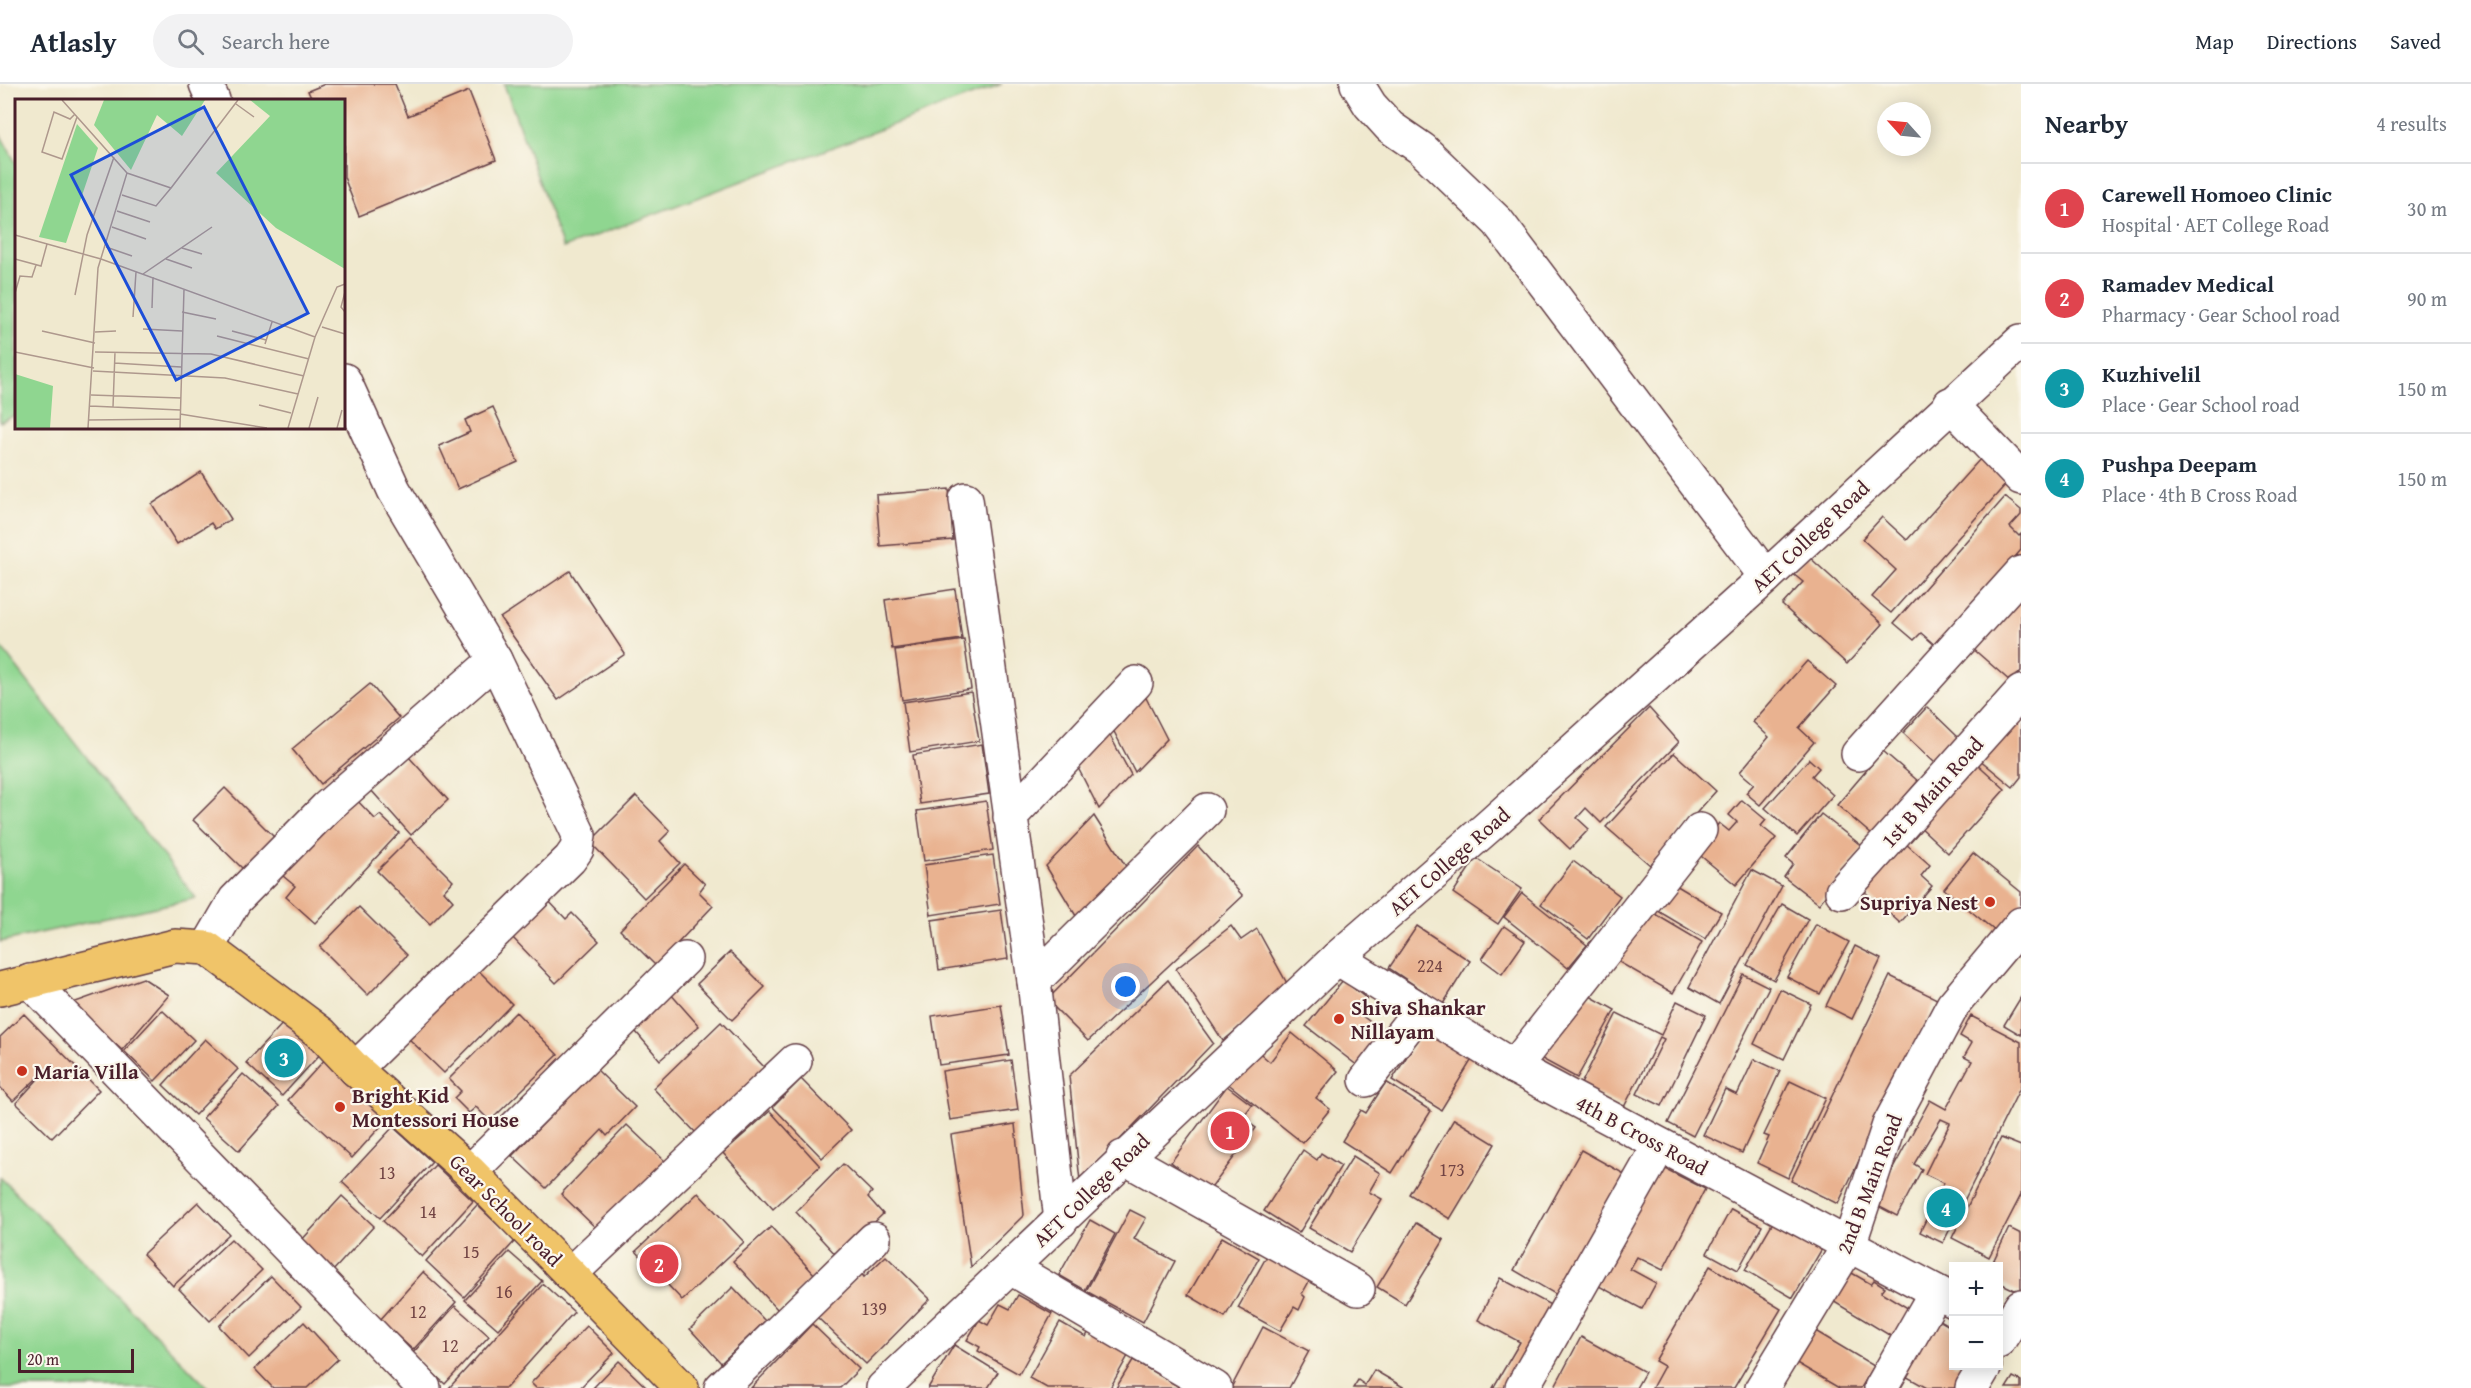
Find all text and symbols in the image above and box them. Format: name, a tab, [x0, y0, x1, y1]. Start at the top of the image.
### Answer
search box	[153, 14, 573, 68]
text: Atlasly	[30, 21, 117, 62]
icon: search	[174, 25, 207, 58]
text: Search here	[222, 25, 330, 57]
text: Map	[2195, 26, 2234, 57]
text: Directions	[2267, 26, 2357, 57]
text: Saved	[2390, 26, 2441, 57]
inset map	[15, 99, 345, 429]
north arrow	[1877, 102, 1931, 156]
text: Nearby	[2045, 104, 2128, 143]
text: 4 results	[2376, 109, 2447, 138]
text: Carewell Homoeo Clinic	[2102, 178, 2332, 210]
text: 1	[2059, 194, 2070, 223]
text: 30 m	[2407, 194, 2447, 223]
text: Hospital · AET College Road	[2102, 210, 2329, 239]
text: Ramadev Medical	[2102, 268, 2274, 300]
text: 2	[2059, 284, 2070, 313]
text: 90 m	[2407, 284, 2447, 313]
text: Pharmacy · Gear School road	[2102, 300, 2340, 329]
text: Kuzhivelil	[2102, 358, 2201, 390]
text: 3	[2059, 374, 2070, 403]
text: 150 m	[2397, 374, 2447, 403]
text: Place · Gear School road	[2102, 390, 2300, 419]
text: Pushpa Deepam	[2102, 448, 2257, 480]
text: 4	[2059, 464, 2070, 493]
text: 150 m	[2397, 464, 2447, 493]
street label: AET College Road	[1744, 472, 1877, 599]
text: Place · 4th B Cross Road	[2102, 480, 2297, 509]
street label: 1st B Main Road	[1874, 729, 1991, 855]
street label: AET College Road	[1381, 799, 1517, 923]
place label: Supriya Nest	[1860, 887, 1978, 918]
marker: Supriya Nest	[1983, 895, 1997, 909]
house number: 224	[1417, 952, 1443, 979]
your location	[1111, 972, 1140, 1001]
place label: Shiva Shankar Nillayam	[1351, 992, 1486, 1047]
marker: Shiva Shankar Nillayam	[1332, 1012, 1346, 1026]
pin: 3	[264, 1036, 304, 1080]
place label: Maria Villa	[34, 1056, 139, 1087]
marker: Maria Villa	[15, 1064, 29, 1078]
place label: Bright Kid Montessori House	[352, 1080, 519, 1135]
street label: 4th B Cross Road	[1570, 1087, 1715, 1183]
marker: Bright Kid Montessori House	[333, 1100, 347, 1114]
pin: 1	[1210, 1108, 1250, 1154]
street label: 2nd B Main Road	[1828, 1109, 1910, 1258]
street label: AET College Road	[1025, 1125, 1157, 1254]
street label: Gear School road	[442, 1146, 570, 1274]
house number: 173	[1439, 1156, 1465, 1183]
house number: 13	[378, 1159, 396, 1186]
pin: 4	[1926, 1186, 1966, 1230]
house number: 14	[419, 1198, 437, 1225]
house number: 15	[462, 1238, 480, 1265]
pin: 2	[640, 1242, 678, 1286]
map controls	[1949, 1262, 2003, 1370]
button: +	[1949, 1262, 2003, 1316]
house number: 16	[495, 1278, 513, 1305]
house number: 139	[861, 1295, 887, 1322]
house number: 12	[409, 1298, 427, 1325]
button: −	[1949, 1316, 2003, 1370]
house number: 12	[441, 1332, 459, 1359]
scale bar	[18, 1346, 134, 1374]
text: 20 m	[27, 1347, 59, 1371]

